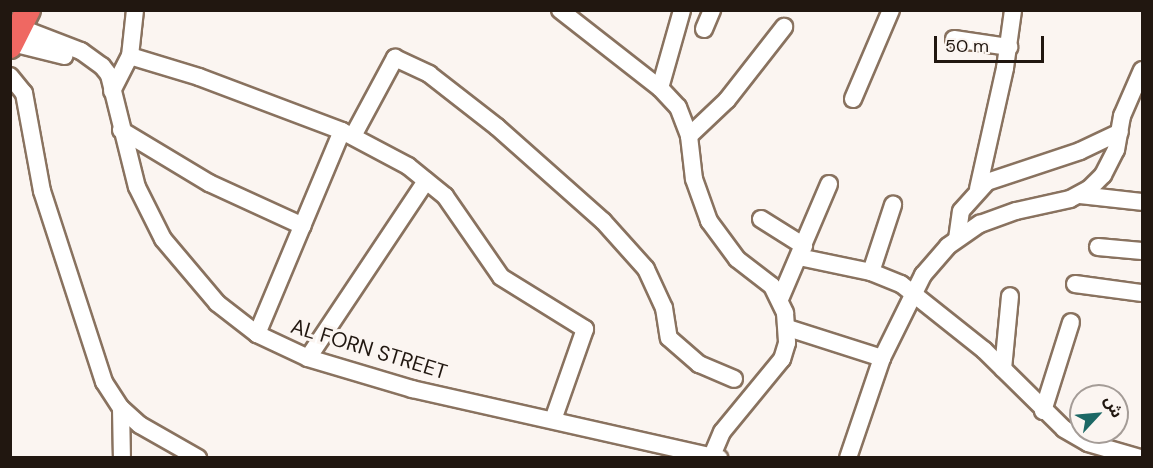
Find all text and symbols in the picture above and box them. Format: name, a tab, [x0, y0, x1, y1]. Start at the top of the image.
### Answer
scale bar	[937, 24, 1046, 62]
text: 50 m	[945, 34, 989, 58]
street label: AL FORN STREET	[288, 313, 450, 385]
north arrow	[1069, 384, 1129, 444]
text: ش	[1100, 392, 1128, 421]

